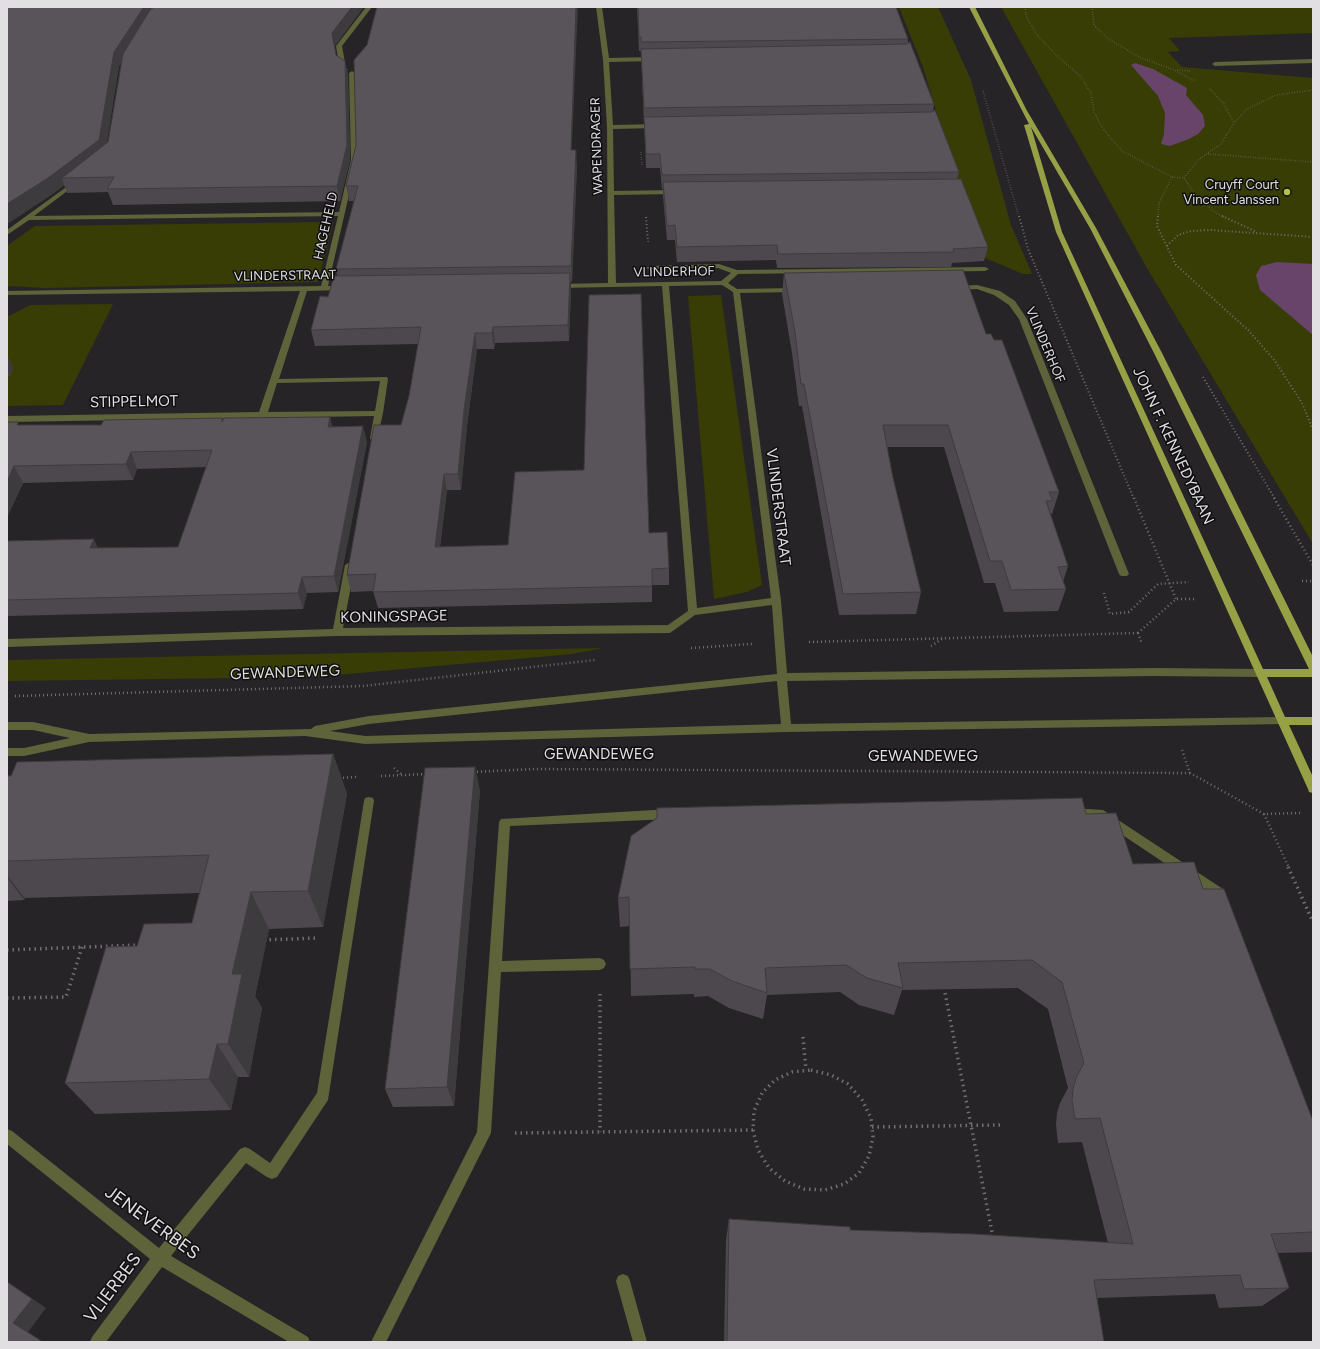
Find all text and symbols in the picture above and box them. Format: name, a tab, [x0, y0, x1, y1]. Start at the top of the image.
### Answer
street label: WAPENDRAGER	[588, 97, 606, 195]
place label: Cruyff Court Vincent Janssen	[1183, 177, 1279, 208]
marker: Cruyff Court Vincent Janssen	[1282, 187, 1292, 197]
street label: HAGEHELD	[311, 191, 341, 261]
street label: VLINDERHOF	[633, 263, 715, 281]
street label: VLINDERSTRAAT	[234, 267, 336, 285]
street label: VLINDERHOF	[1022, 305, 1068, 385]
street label: JOHN F. KENNEDYBAAN	[1129, 365, 1217, 527]
street label: STIPPELMOT	[90, 392, 178, 412]
street label: VLINDERSTRAAT	[762, 447, 794, 567]
street label: KONINGSPAGE	[340, 607, 448, 627]
street label: GEWANDEWEG	[230, 662, 340, 684]
street label: GEWANDEWEG	[544, 746, 654, 764]
street label: GEWANDEWEG	[868, 748, 978, 766]
street label: JENEVERBES	[101, 1181, 203, 1265]
street label: VLIERBES	[80, 1249, 146, 1327]

